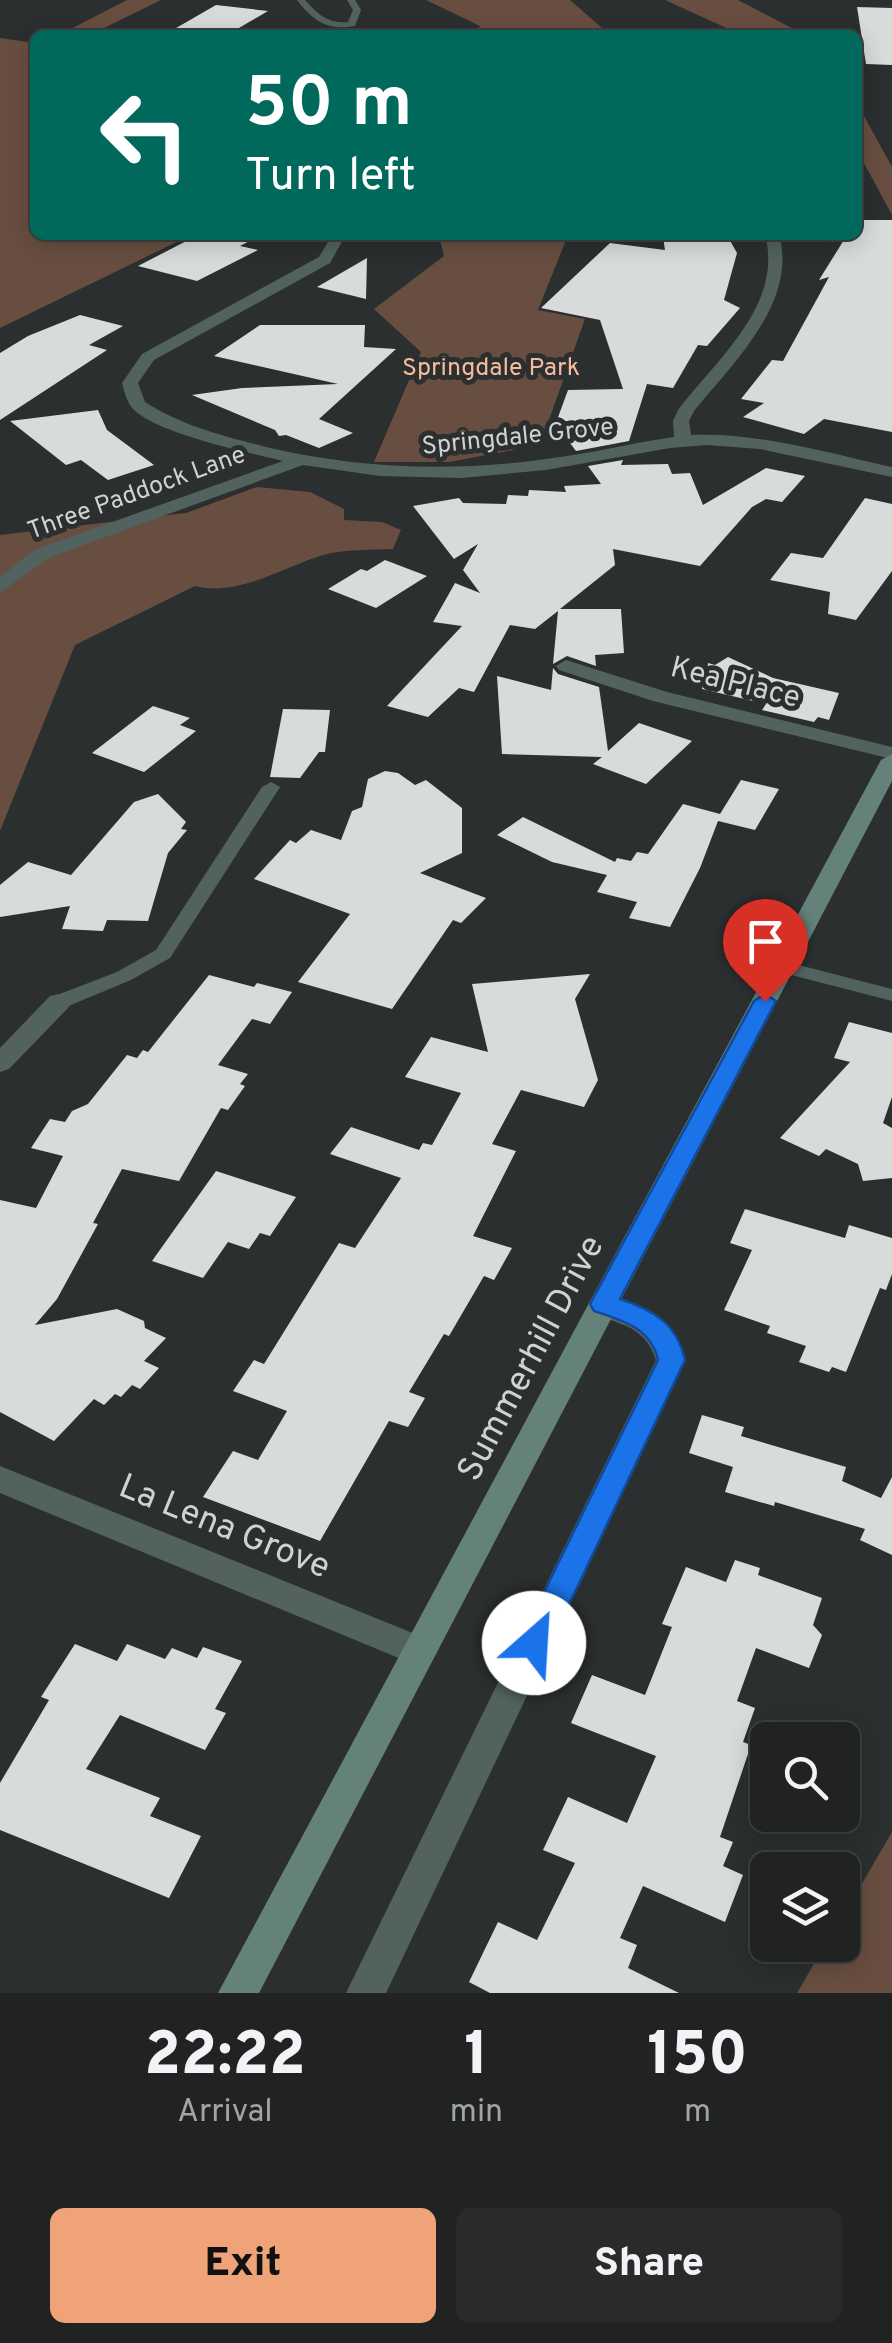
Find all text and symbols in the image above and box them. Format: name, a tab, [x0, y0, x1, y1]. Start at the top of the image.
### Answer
text: 50 m	[245, 62, 412, 151]
icon: left	[80, 70, 210, 200]
text: Turn left	[245, 149, 416, 206]
park label: Springdale Park	[402, 353, 580, 385]
street label: Springdale Grove	[421, 412, 615, 464]
street label: Three Paddock Lane	[24, 440, 250, 548]
street label: Kea Place	[666, 650, 804, 718]
pin	[723, 899, 808, 1002]
icon: arrive	[738, 914, 793, 969]
street label: Summerhill Drive	[449, 1229, 615, 1489]
street label: La Lena Grove	[112, 1466, 336, 1590]
position arrow	[482, 1591, 586, 1695]
map controls	[750, 1722, 860, 1962]
button: search	[750, 1722, 860, 1832]
button: layers	[750, 1852, 860, 1962]
text: 22:22	[144, 2020, 306, 2096]
text: 1	[464, 2020, 489, 2096]
text: 150	[647, 2020, 748, 2096]
text: Arrival	[177, 2093, 273, 2133]
text: min	[450, 2093, 503, 2133]
text: m	[684, 2093, 711, 2133]
button: Exit	[50, 2208, 436, 2323]
button: Share	[456, 2208, 842, 2323]

